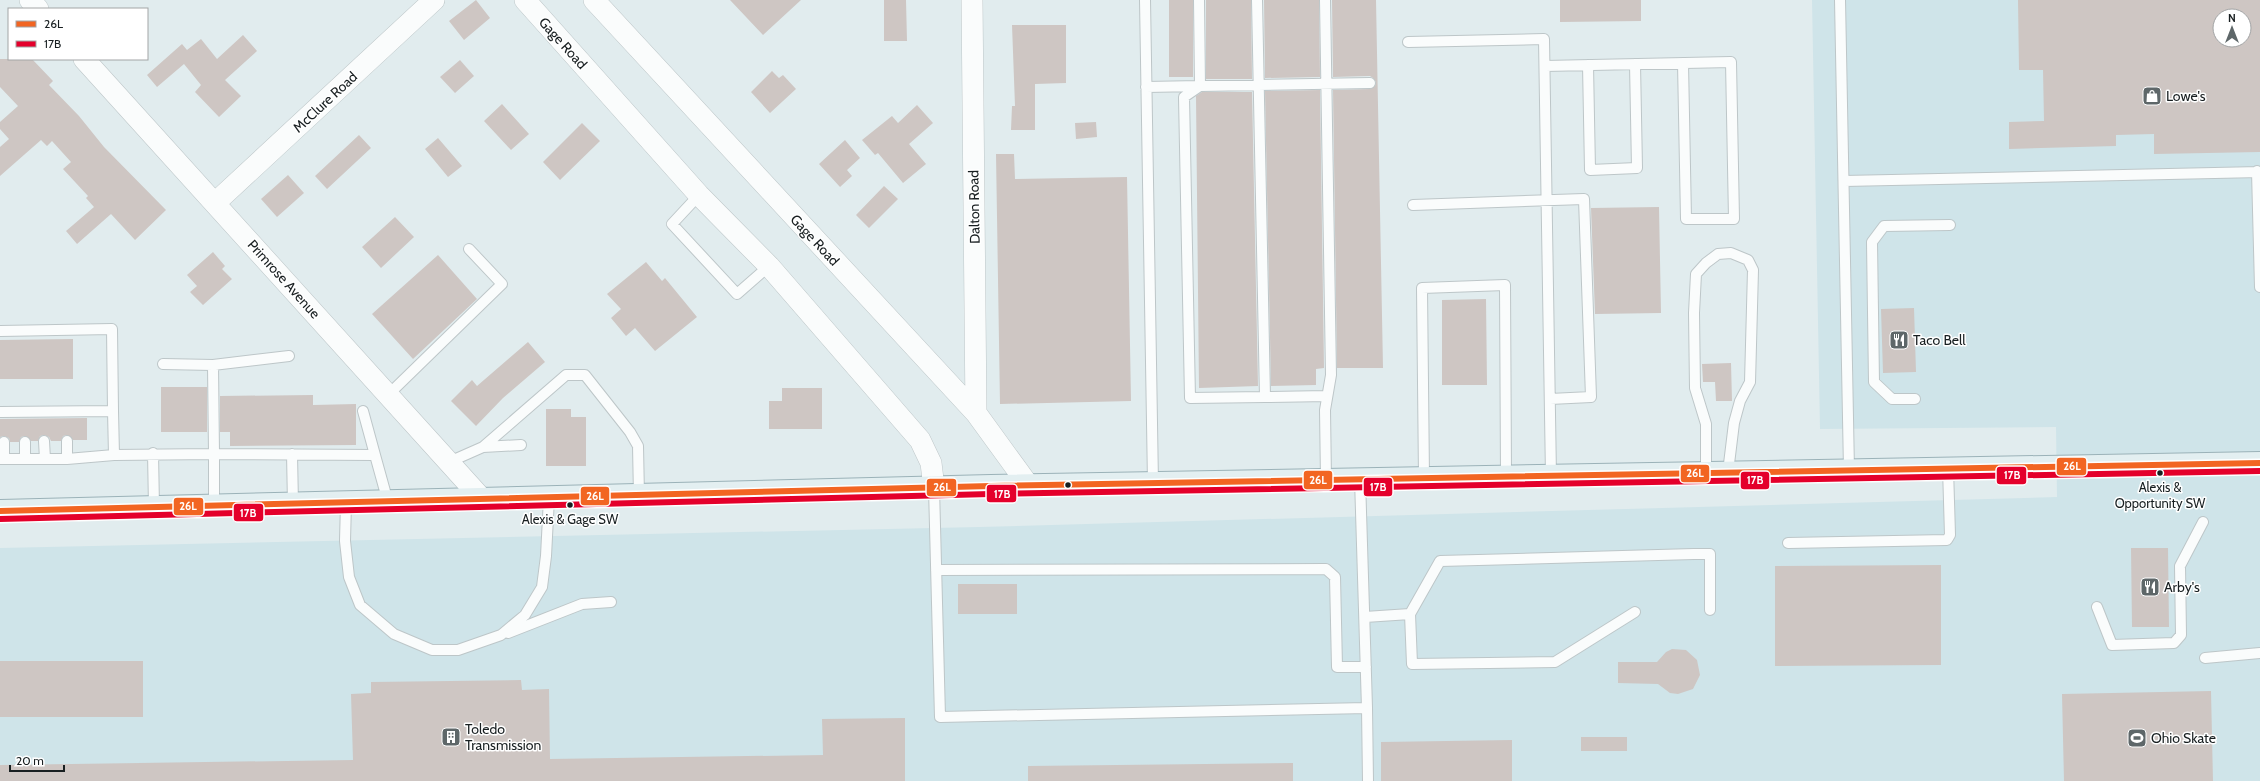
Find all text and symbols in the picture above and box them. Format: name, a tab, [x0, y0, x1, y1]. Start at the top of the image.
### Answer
legend	[8, 8, 148, 60]
north arrow	[2212, 8, 2252, 48]
text: N	[2228, 11, 2236, 25]
street label: Gage Road	[535, 13, 591, 73]
text: 26L	[44, 16, 63, 31]
text: 17B	[44, 36, 61, 51]
street label: McClure Road	[289, 68, 361, 136]
shop icon: Lowe's	[2141, 85, 2163, 107]
place label: Lowe's	[2166, 87, 2206, 105]
street label: Dalton Road	[964, 170, 984, 244]
street label: Gage Road	[787, 211, 843, 269]
street label: Primrose Avenue	[244, 236, 324, 322]
restaurant icon: Taco Bell	[1888, 329, 1910, 351]
place label: Taco Bell	[1913, 331, 1966, 349]
line badge: 26L	[2056, 457, 2087, 476]
text: 26L	[2063, 459, 2081, 473]
line badge: 26L	[1680, 464, 1710, 483]
text: 26L	[1686, 466, 1704, 480]
line badge: 17B	[1996, 466, 2027, 485]
text: 17B	[2004, 468, 2020, 482]
marker: Alexis & Opportunity SW	[2155, 468, 2165, 478]
line badge: 26L	[1303, 470, 1333, 490]
line badge: 17B	[1740, 471, 1770, 490]
text: 26L	[1309, 473, 1327, 487]
text: 17B	[1747, 473, 1763, 487]
line badge: 17B	[1363, 477, 1393, 497]
line badge: 26L	[926, 478, 957, 497]
place label: Alexis & Opportunity SW	[2115, 479, 2206, 511]
text: 26L	[933, 480, 951, 494]
unlabelled marker	[1063, 480, 1073, 490]
text: 17B	[1370, 480, 1386, 494]
line badge: 17B	[986, 484, 1017, 503]
line badge: 26L	[580, 486, 610, 506]
text: 17B	[994, 487, 1010, 501]
text: 26L	[586, 489, 604, 503]
line badge: 26L	[173, 497, 204, 516]
text: 26L	[179, 499, 197, 513]
marker: Alexis & Gage SW	[565, 500, 575, 510]
line badge: 17B	[233, 503, 264, 522]
text: 17B	[240, 506, 256, 520]
place label: Alexis & Gage SW	[522, 511, 619, 527]
restaurant icon: Arby's	[2139, 576, 2161, 598]
place label: Arby's	[2164, 578, 2200, 596]
place label: Toledo Transmission	[465, 720, 541, 754]
building icon: Toledo Transmission	[440, 726, 462, 748]
sports icon: Ohio Skate	[2126, 727, 2148, 749]
place label: Ohio Skate	[2151, 729, 2216, 747]
scale bar	[10, 747, 64, 773]
text: 20 m	[16, 753, 44, 768]

